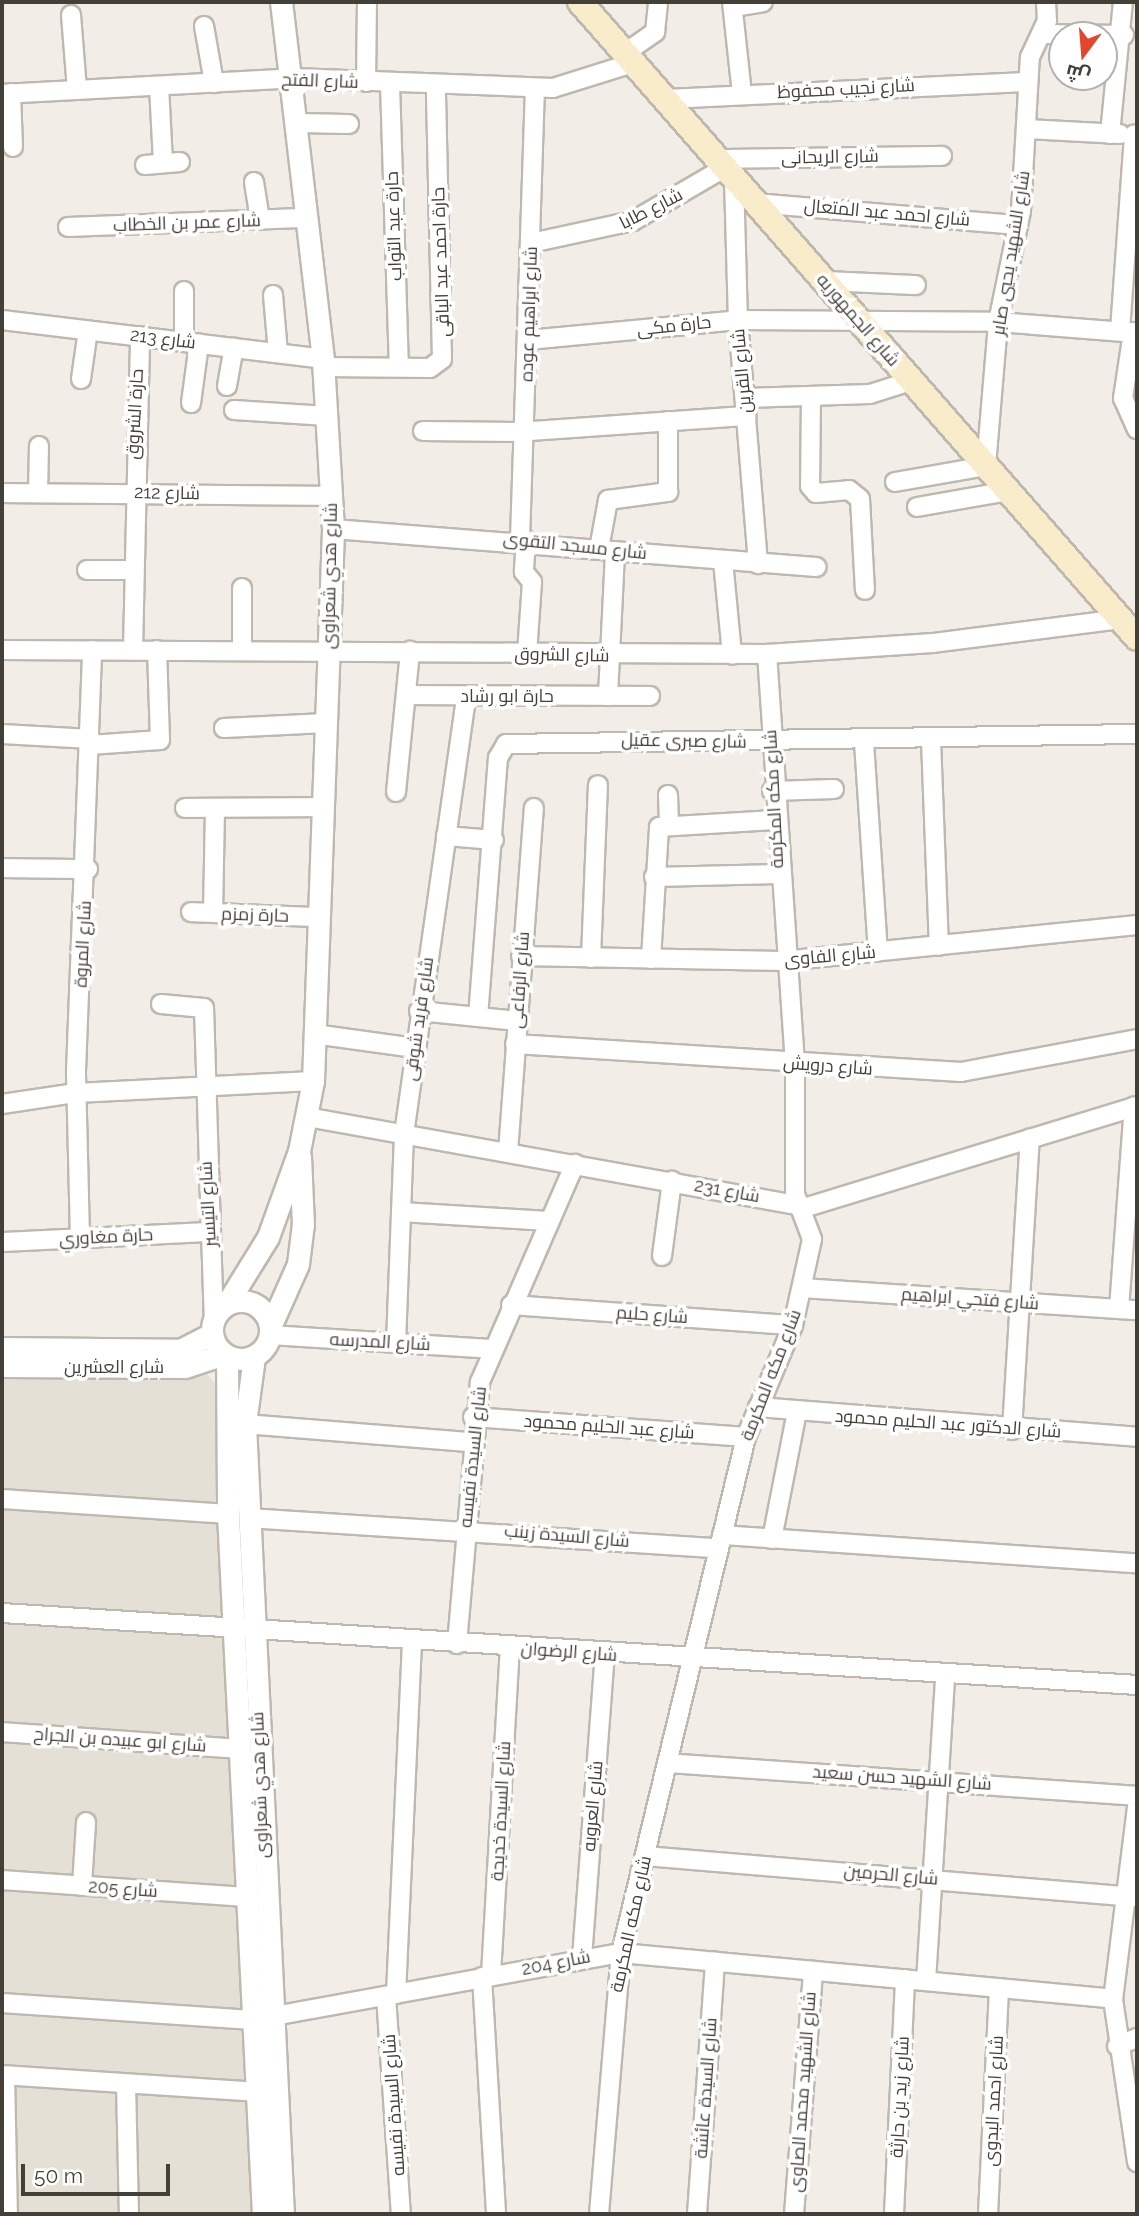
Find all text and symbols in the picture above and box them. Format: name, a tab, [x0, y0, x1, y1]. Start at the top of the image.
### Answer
north arrow	[1048, 21, 1118, 91]
text: ش	[1063, 60, 1093, 88]
street label: شارع الفتح	[281, 69, 359, 93]
street label: شارع نجيب محفوظ	[777, 75, 915, 103]
street label: شارع الريحانى	[781, 145, 879, 169]
street label: شارع الشهيد يحيي صابر	[987, 169, 1035, 337]
street label: حارة عبد التواب	[381, 171, 407, 281]
street label: شارع طابا	[616, 184, 686, 234]
street label: حارة احمد عبد الباقى	[428, 187, 454, 337]
street label: شارع احمد عبد المتعال	[803, 195, 971, 231]
street label: شارع عمر بن الخطاب	[113, 210, 261, 236]
street label: شارع ابراهيم عوده	[516, 246, 542, 382]
street label: شارع الجمهوريه	[812, 269, 904, 371]
street label: حارة مكى	[636, 311, 712, 341]
street label: شارع 213	[129, 324, 197, 354]
street label: شارع القرين	[728, 328, 756, 414]
street label: حارة الشروق	[122, 368, 148, 460]
street label: شارع 212	[134, 482, 200, 504]
street label: شارع هدي شعراوى	[318, 502, 342, 650]
street label: شارع مسجد التقوى	[502, 528, 648, 564]
street label: شارع الشروق	[514, 643, 610, 667]
street label: حارة ابو رشاد	[460, 685, 554, 707]
street label: شارع صبرى عقيل	[621, 729, 747, 753]
street label: شارع مكه المكرمة	[760, 729, 788, 869]
street label: شارع المروة	[70, 900, 96, 988]
street label: حارة زمزم	[221, 903, 289, 927]
street label: شارع الرفاعى	[506, 931, 534, 1029]
street label: شارع الفاوى	[783, 941, 877, 971]
street label: شارع فريد شوقى	[400, 956, 438, 1082]
street label: شارع درويش	[782, 1052, 874, 1080]
street label: شارع التيسير	[195, 1160, 221, 1248]
street label: شارع 231	[693, 1175, 761, 1207]
street label: حارة مغاوري	[58, 1224, 154, 1250]
street label: شارع فتحي ابراهيم	[900, 1283, 1040, 1315]
street label: شارع حليم	[615, 1302, 689, 1328]
street label: شارع مكه المكرمة	[736, 1306, 806, 1444]
street label: شارع المدرسه	[329, 1329, 431, 1355]
street label: شارع العشرين	[64, 1356, 164, 1378]
street label: شارع السيدة نفيسه	[455, 1385, 491, 1529]
street label: شارع الدكتور عبد الحليم محمود	[834, 1405, 1062, 1443]
street label: شارع عبد الحليم محمود	[523, 1410, 695, 1444]
street label: شارع السيدة زينب	[503, 1520, 631, 1552]
street label: شارع الرضوان	[520, 1638, 618, 1666]
street label: شارع هدي شعراوى	[247, 1711, 273, 1859]
street label: شارع ابو عبيده بن الجراح	[33, 1723, 207, 1757]
street label: شارع السيدة خديجة	[487, 1740, 515, 1882]
street label: شارع العروبه	[578, 1760, 608, 1852]
street label: شارع الشهيد حسن سعيد	[812, 1761, 992, 1795]
street label: شارع مكه المكرمة	[606, 1854, 656, 1994]
street label: شارع الحرمين	[843, 1860, 939, 1890]
street label: شارع 205	[88, 1876, 158, 1902]
street label: شارع 204	[520, 1946, 592, 1980]
street label: شارع الشهيد محمد الصاوى	[785, 1991, 821, 2193]
street label: شارع السيدة عائشة	[690, 2017, 722, 2159]
street label: شارع السيدة نفيسه	[378, 2033, 410, 2177]
street label: شارع احمد البدوى	[980, 2035, 1008, 2167]
street label: شارع زيد بن حارثة	[886, 2036, 914, 2158]
scale bar	[24, 2150, 173, 2194]
text: 50 m	[34, 2163, 83, 2188]

